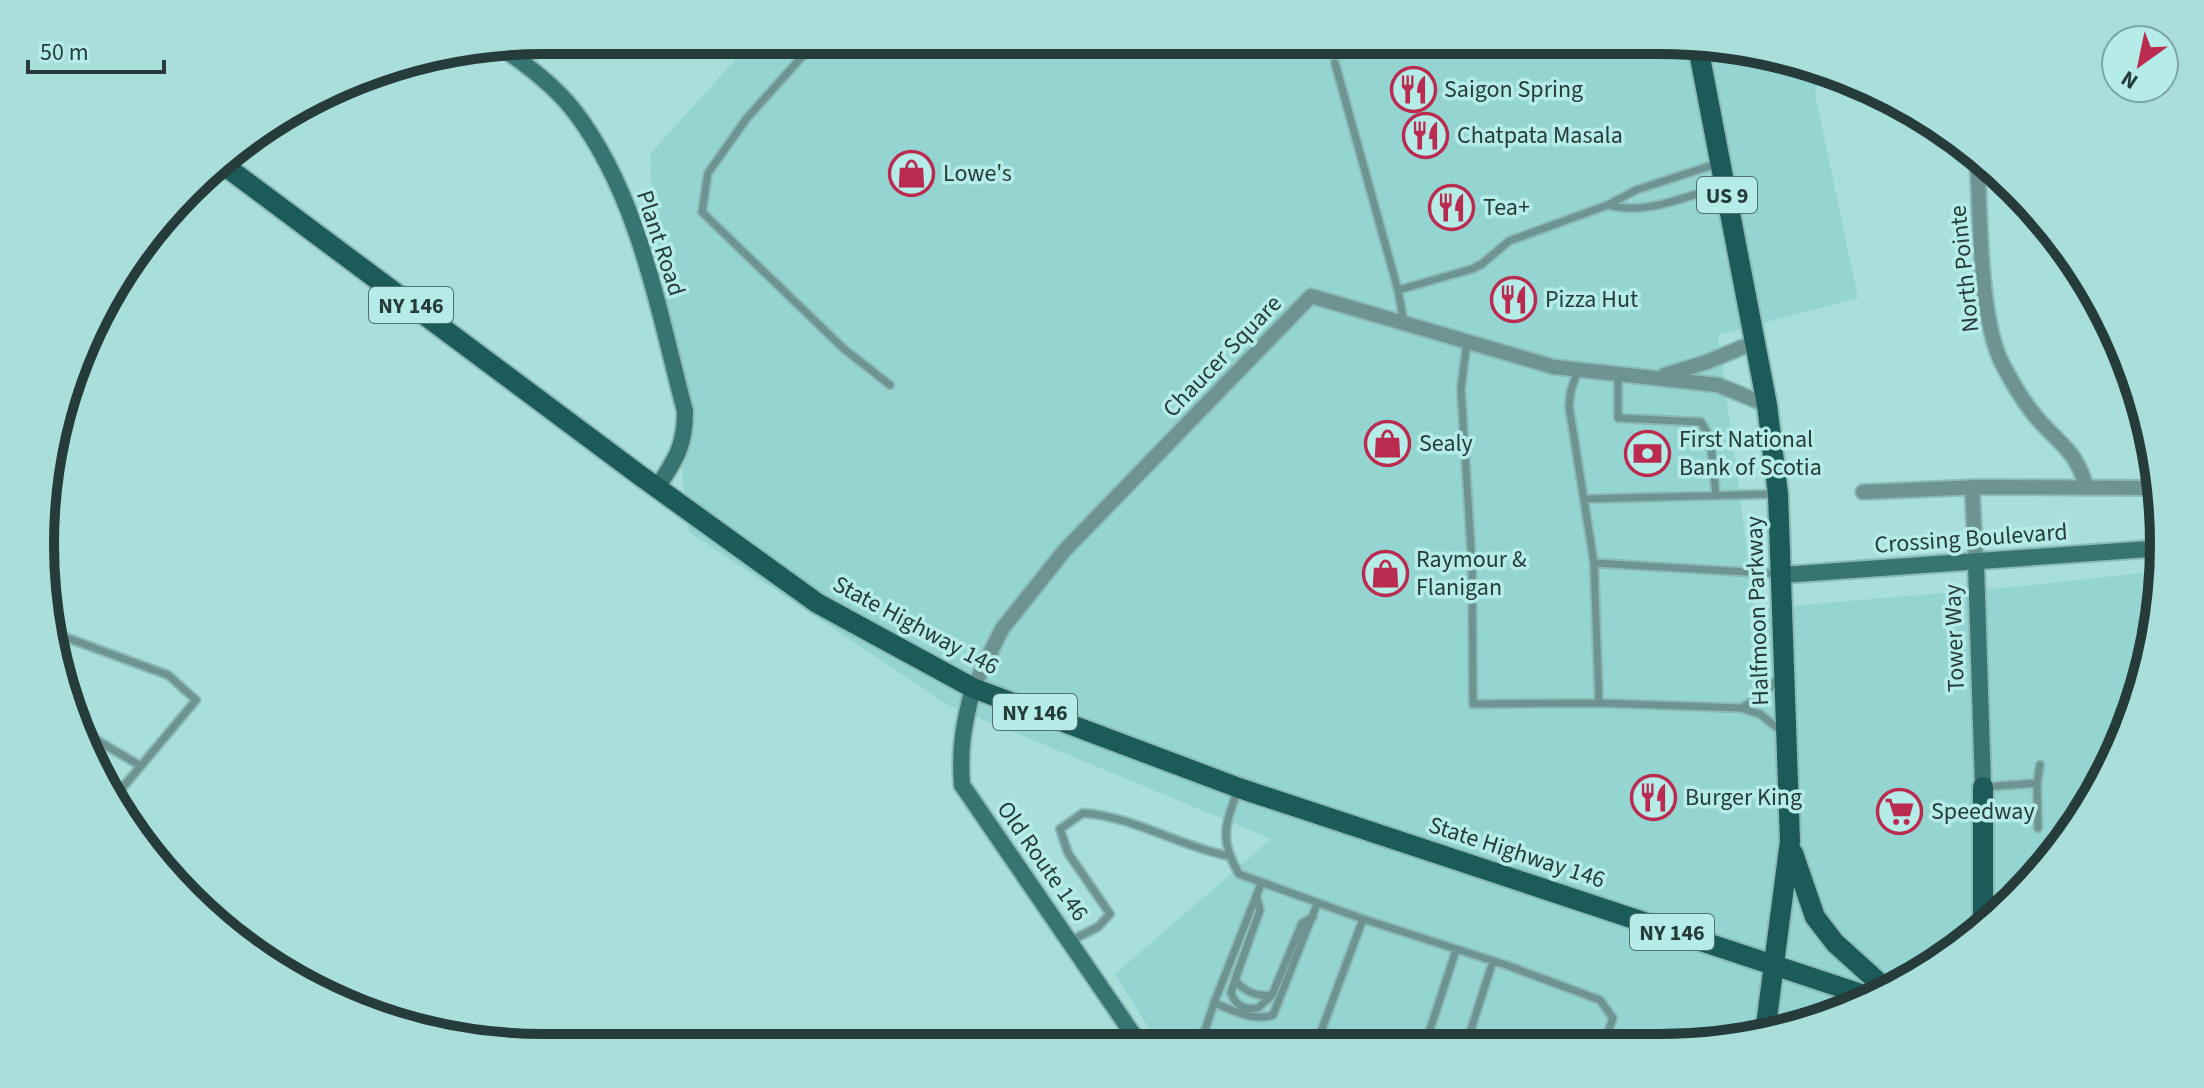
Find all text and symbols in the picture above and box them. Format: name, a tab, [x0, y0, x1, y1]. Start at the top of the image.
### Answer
scale bar	[28, 24, 164, 74]
north arrow	[2100, 24, 2180, 104]
text: 50 m	[40, 35, 89, 70]
text: N	[2115, 63, 2145, 97]
restaurant icon: Saigon Spring	[1389, 65, 1437, 113]
place label: Saigon Spring	[1444, 72, 1583, 107]
restaurant icon: Chatpata Masala	[1402, 111, 1450, 159]
place label: Chatpata Masala	[1457, 118, 1623, 153]
shop icon: Lowe's	[888, 149, 936, 197]
place label: Lowe's	[943, 156, 1012, 191]
road number: US 9	[1697, 177, 1757, 213]
restaurant icon: Tea+	[1428, 183, 1476, 231]
street label: Plant Road	[627, 186, 694, 301]
place label: Tea+	[1483, 190, 1530, 225]
street label: North Pointe	[1940, 204, 1989, 334]
restaurant icon: Pizza Hut	[1490, 275, 1538, 323]
place label: Pizza Hut	[1545, 282, 1638, 317]
road number: NY 146	[369, 287, 453, 323]
street label: Chaucer Square	[1155, 287, 1290, 426]
shop icon: Sealy	[1364, 419, 1412, 467]
place label: First National Bank of Scotia	[1679, 422, 1822, 485]
place label: Sealy	[1419, 426, 1473, 461]
bank icon: First National Bank of Scotia	[1624, 429, 1672, 477]
street label: Crossing Boulevard	[1873, 514, 2069, 563]
street label: Halfmoon Parkway	[1737, 515, 1778, 706]
place label: Raymour & Flanigan	[1416, 542, 1527, 605]
shop icon: Raymour & Flanigan	[1361, 549, 1409, 597]
street label: State Highway 146	[826, 567, 1005, 684]
street label: Tower Way	[1935, 583, 1974, 693]
road number: NY 146	[993, 694, 1077, 730]
restaurant icon: Burger King	[1630, 773, 1678, 821]
place label: Burger King	[1685, 780, 1802, 815]
supermarket icon: Speedway	[1876, 787, 1924, 835]
street label: Old Route 146	[988, 794, 1097, 929]
place label: Speedway	[1931, 794, 2035, 829]
street label: State Highway 146	[1424, 807, 1610, 898]
road number: NY 146	[1630, 914, 1714, 950]

